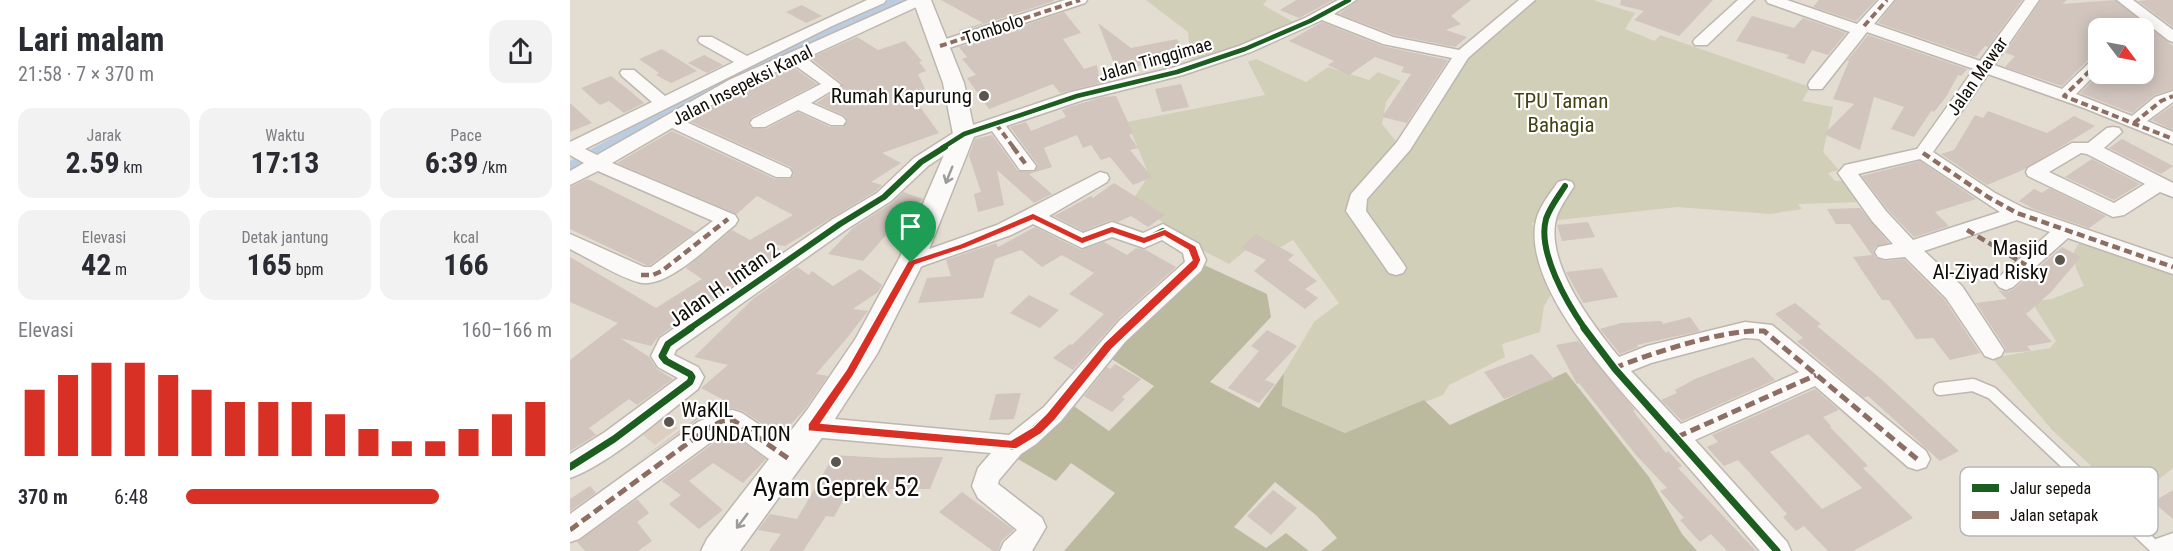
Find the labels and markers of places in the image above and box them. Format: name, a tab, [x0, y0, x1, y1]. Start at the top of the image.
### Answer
place label: Rumah Kapurung	[831, 84, 972, 108]
marker: Rumah Kapurung	[977, 89, 991, 103]
pin	[885, 201, 936, 263]
place label: Masjid Al-Ziyad Risky	[1932, 236, 2048, 284]
marker: Masjid Al-Ziyad Risky	[2053, 253, 2067, 267]
place label: WaKIL FOUNDATI0N	[681, 398, 791, 446]
marker: WaKIL FOUNDATI0N	[662, 415, 676, 429]
marker: Ayam Geprek 52	[829, 455, 843, 469]
place label: Ayam Geprek 52	[753, 472, 919, 502]

